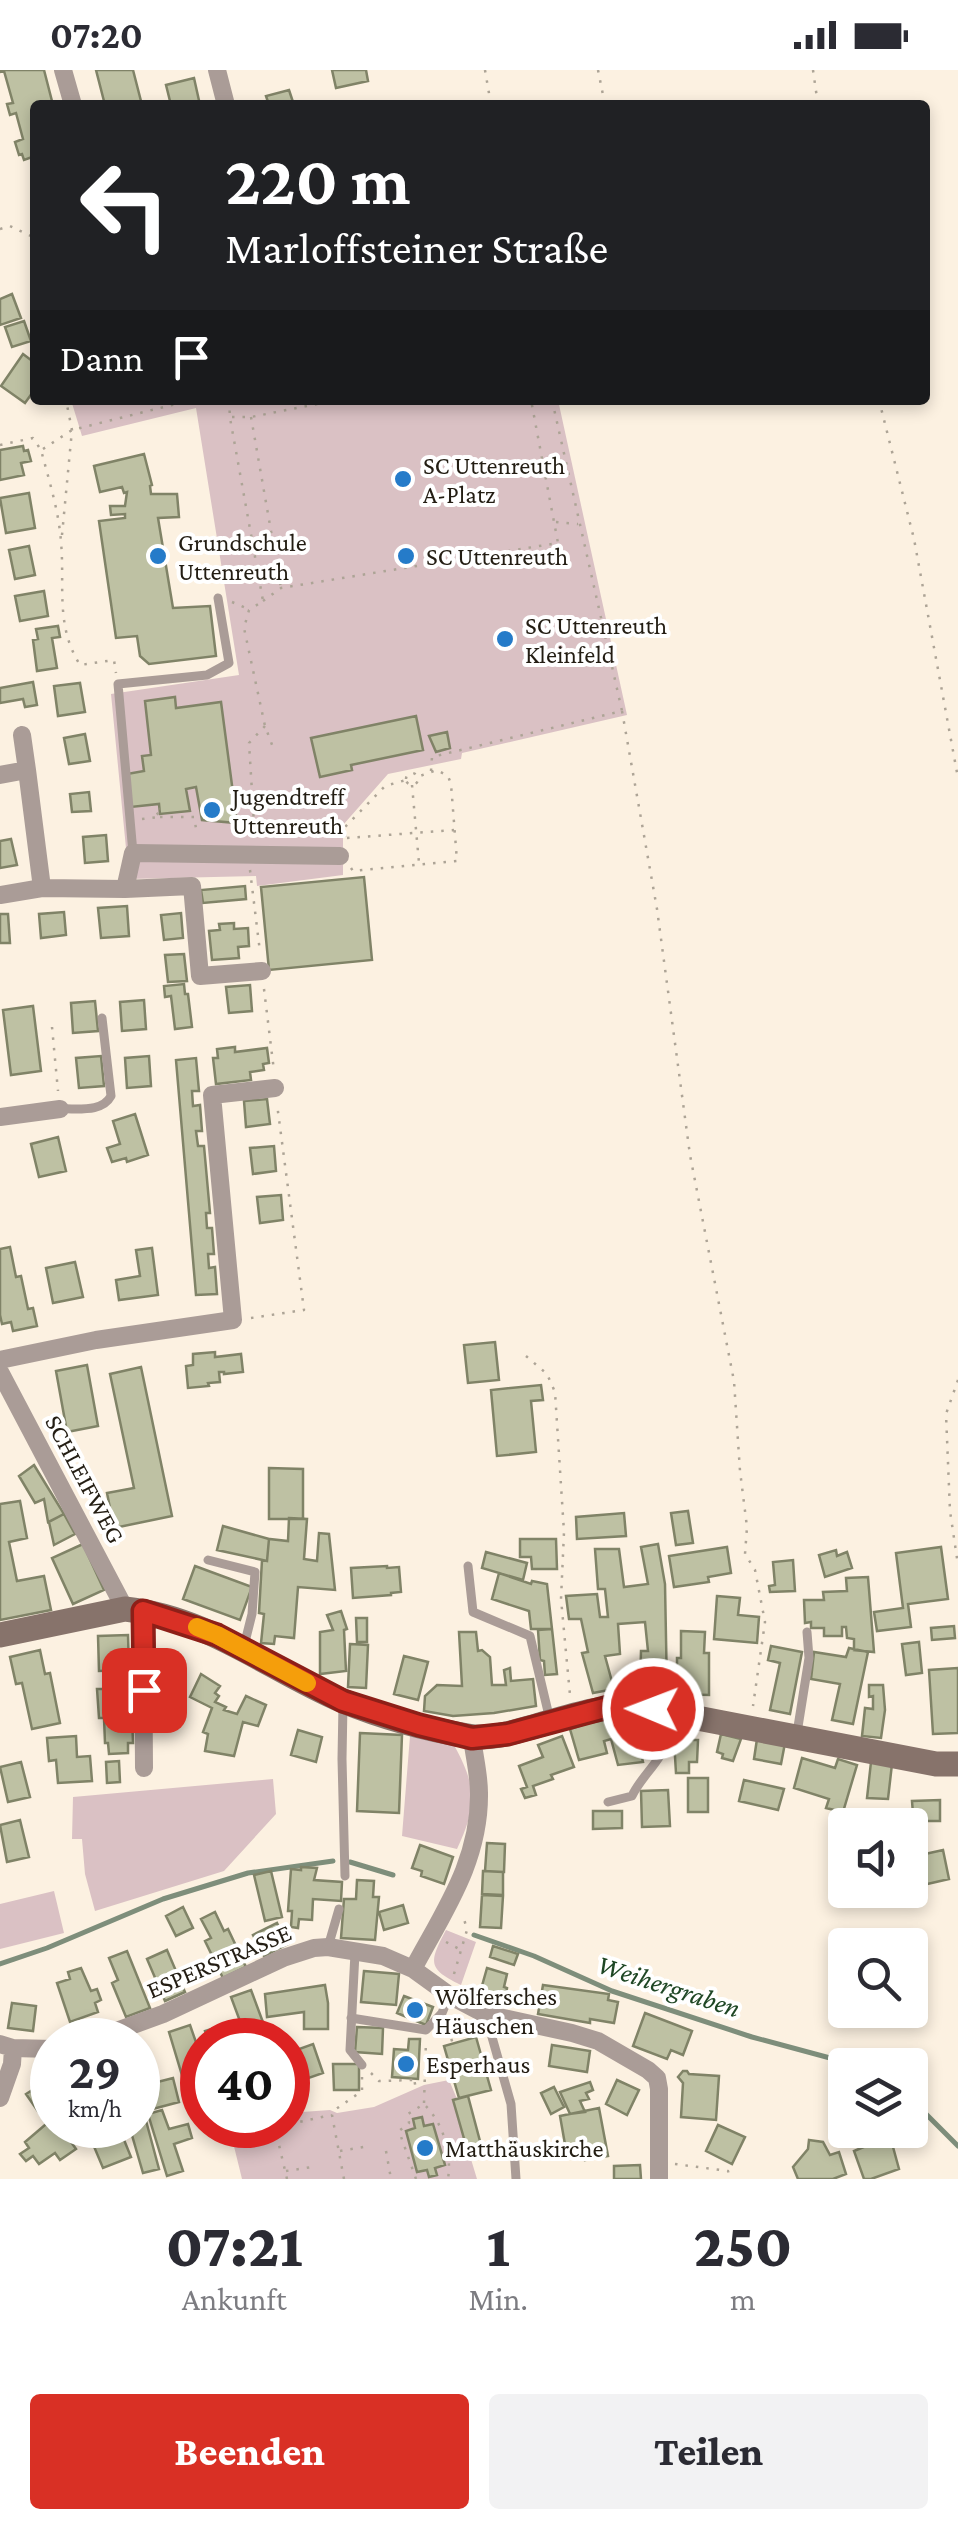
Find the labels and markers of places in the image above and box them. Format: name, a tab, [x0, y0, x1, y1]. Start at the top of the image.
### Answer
place label: SC Uttenreuth A-Platz	[423, 452, 565, 508]
marker: SC Uttenreuth A-Platz	[392, 468, 414, 490]
place label: Grundschule Uttenreuth	[178, 529, 307, 585]
place label: SC Uttenreuth	[426, 543, 568, 570]
marker: Grundschule Uttenreuth	[147, 545, 169, 567]
marker: SC Uttenreuth	[395, 545, 417, 567]
place label: SC Uttenreuth Kleinfeld	[525, 612, 667, 668]
marker: SC Uttenreuth Kleinfeld	[494, 628, 516, 650]
place label: Jugendtreff Uttenreuth	[230, 783, 346, 839]
marker: Jugendtreff Uttenreuth	[201, 799, 223, 821]
pin	[102, 1648, 187, 1733]
place label: Wölfersches Häuschen	[435, 1983, 557, 2039]
marker: Wölfersches Häuschen	[404, 1999, 426, 2021]
place label: Esperhaus	[426, 2051, 530, 2079]
marker: Esperhaus	[395, 2053, 417, 2075]
place label: Matthäuskirche	[445, 2135, 603, 2162]
marker: Matthäuskirche	[414, 2137, 436, 2159]

